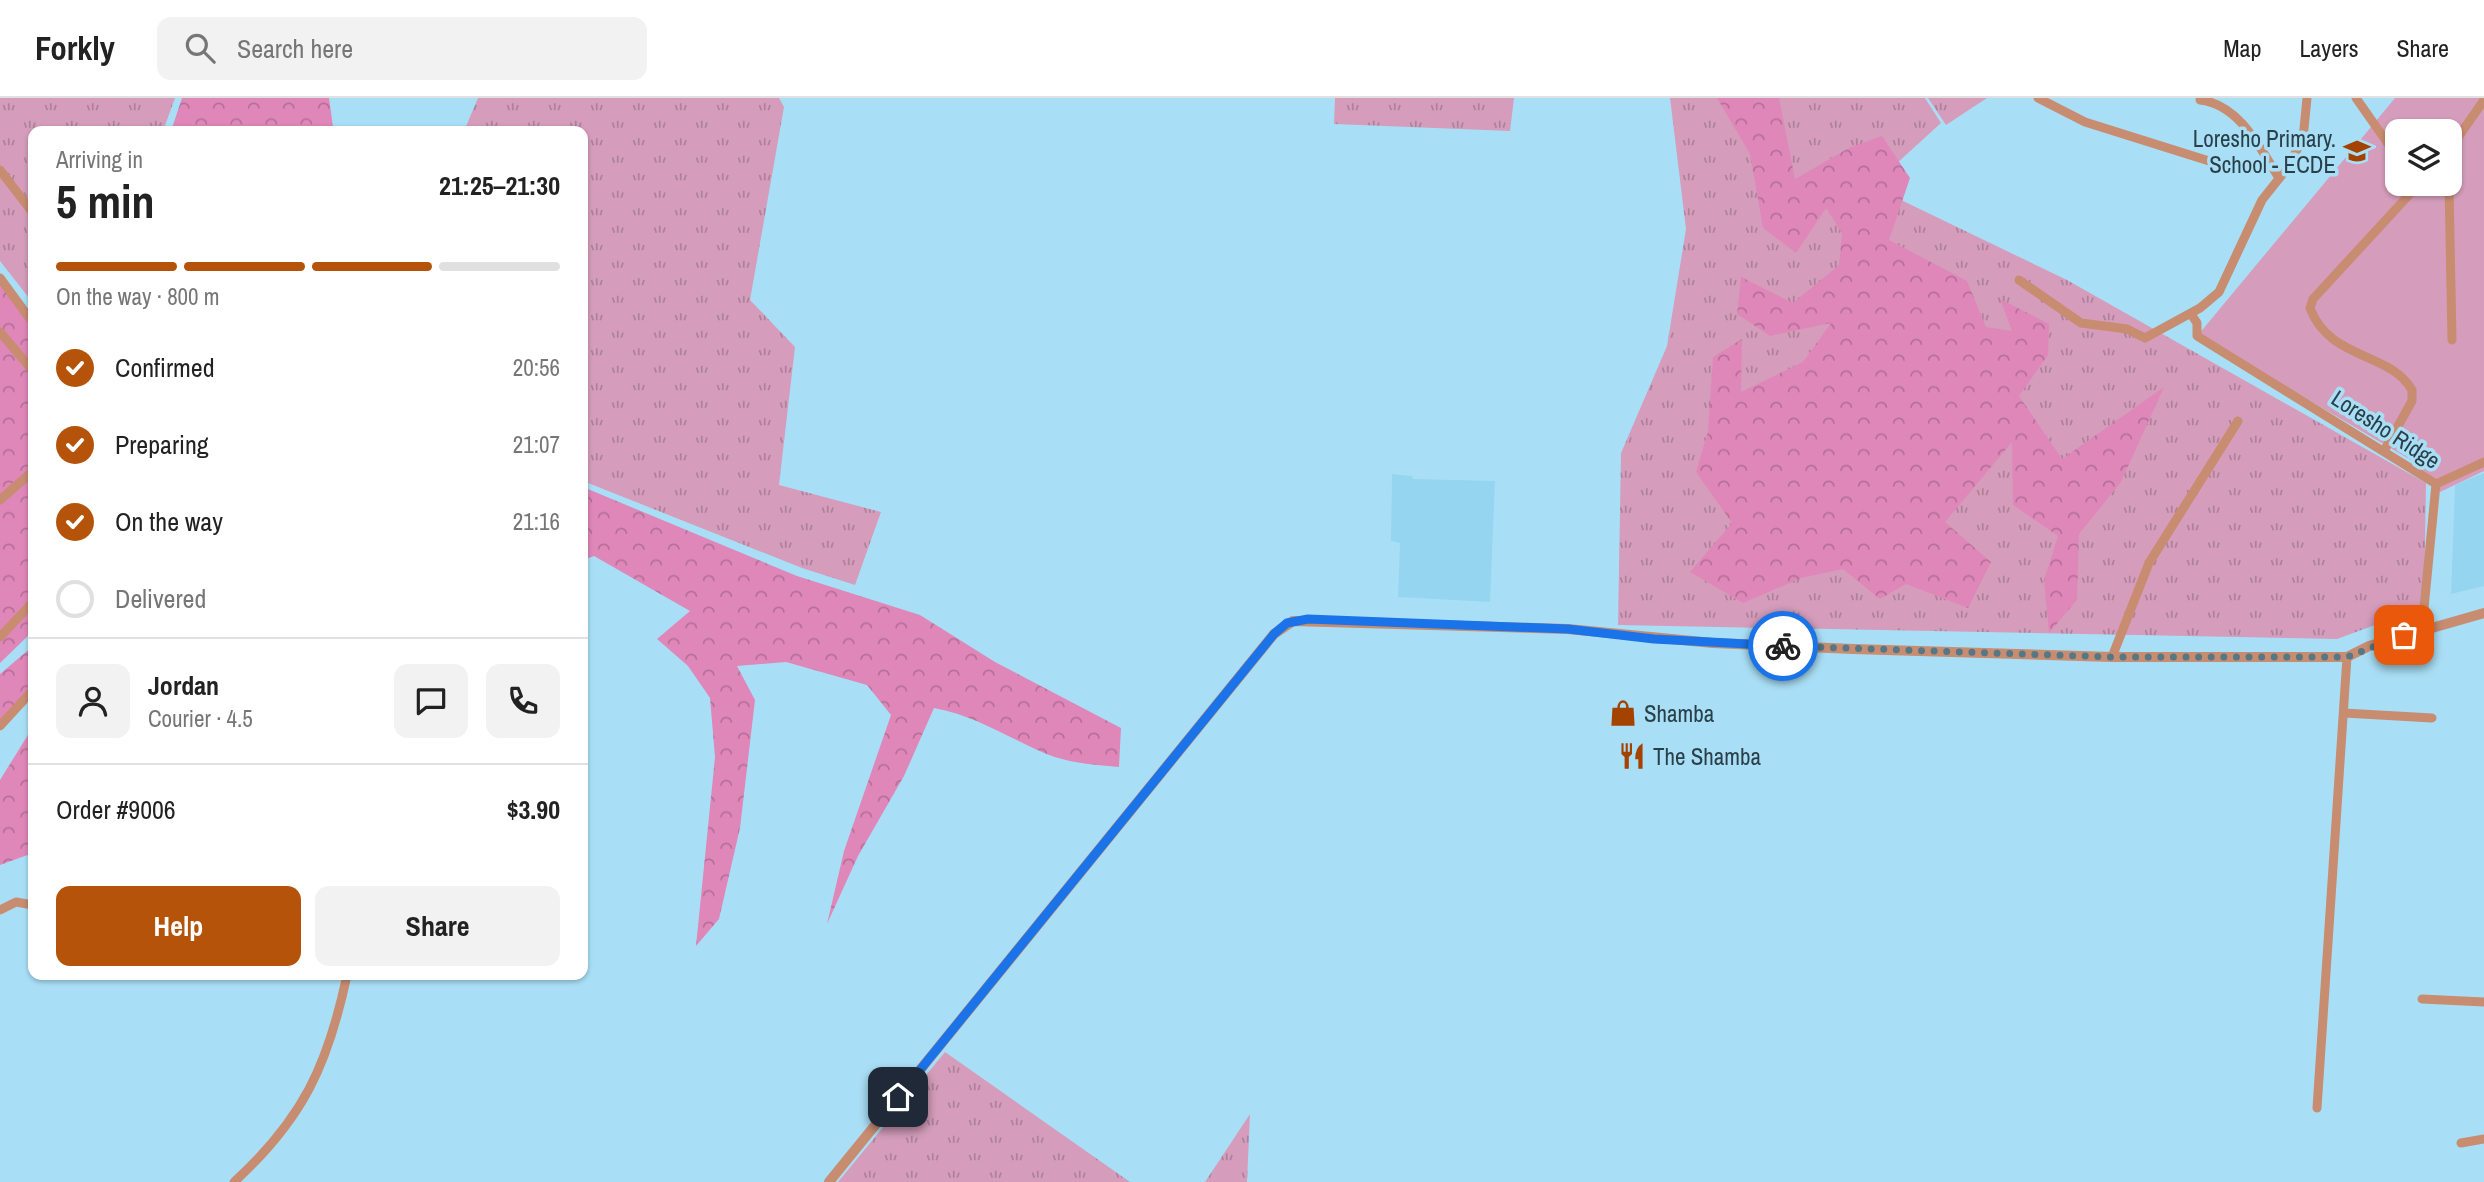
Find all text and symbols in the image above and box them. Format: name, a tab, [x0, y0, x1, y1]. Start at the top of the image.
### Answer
search box	[157, 17, 647, 80]
text: Forkly	[35, 26, 115, 70]
icon: search	[181, 29, 219, 67]
text: Search here	[237, 31, 353, 66]
text: Map	[2223, 32, 2261, 64]
text: Layers	[2299, 32, 2358, 64]
text: Share	[2396, 32, 2449, 64]
map controls	[2385, 119, 2462, 196]
button: layers	[2385, 119, 2462, 196]
place label: Loresho Primary. School - ECDE	[2193, 123, 2336, 180]
school or university icon: Loresho Primary. School - ECDE	[2342, 136, 2372, 166]
text: Arriving in	[56, 144, 143, 175]
text: 21:25–21:30	[439, 168, 560, 203]
text: 5 min	[56, 170, 155, 232]
text: On the way · 800 m	[56, 281, 220, 312]
icon: check	[56, 349, 94, 387]
text: Confirmed	[115, 350, 215, 385]
text: 20:56	[513, 352, 560, 383]
street label: Loresho Ridge	[2326, 382, 2446, 476]
icon: check	[56, 426, 94, 464]
text: Preparing	[115, 427, 209, 462]
text: 21:07	[513, 429, 560, 460]
icon: check	[56, 503, 94, 541]
text: On the way	[115, 504, 223, 539]
text: 21:16	[513, 506, 560, 537]
text: Delivered	[115, 581, 206, 616]
pin	[2374, 605, 2434, 665]
courier	[1748, 611, 1818, 681]
icon: bag	[2385, 616, 2423, 654]
icon: bike	[1764, 627, 1802, 665]
button: person	[56, 664, 130, 738]
button: chat	[394, 664, 468, 738]
button: phone	[486, 664, 560, 738]
text: Jordan	[148, 668, 219, 703]
shop icon: Shamba	[1608, 698, 1638, 728]
place label: Shamba	[1644, 698, 1715, 729]
text: Courier · 4.5	[148, 703, 253, 734]
restaurant icon: The Shamba	[1617, 741, 1647, 771]
place label: The Shamba	[1653, 741, 1761, 772]
text: Order #9006	[56, 792, 176, 827]
text: $3.90	[507, 792, 560, 827]
button: Help	[56, 886, 301, 966]
button: Share	[315, 886, 560, 966]
pin	[868, 1067, 928, 1127]
icon: home	[879, 1078, 917, 1116]

